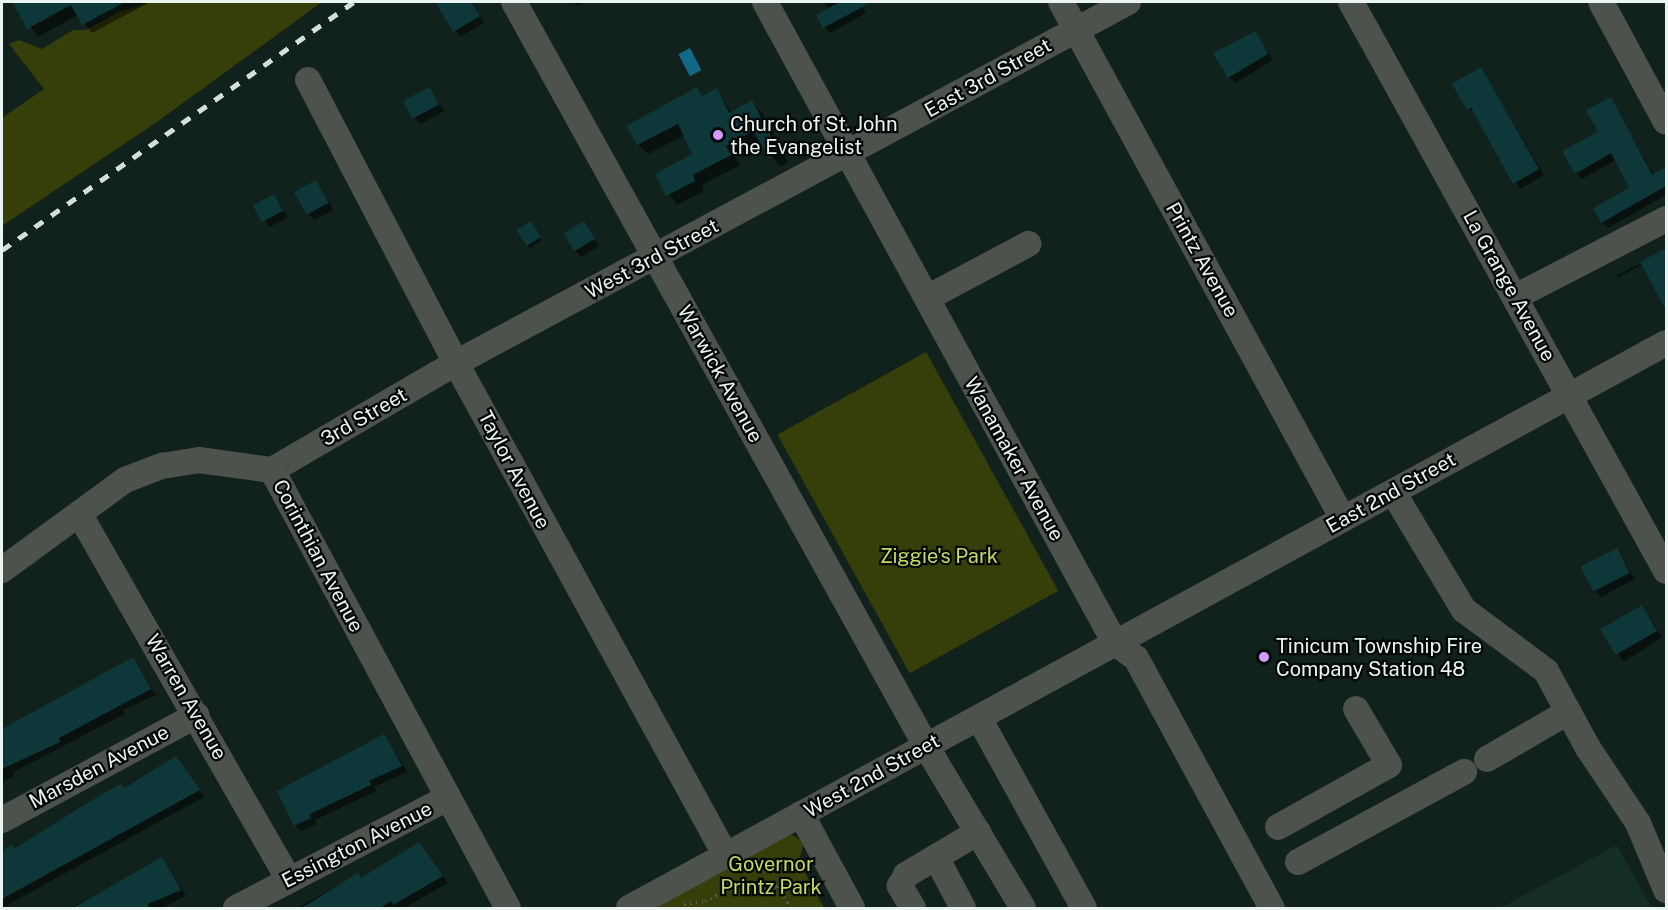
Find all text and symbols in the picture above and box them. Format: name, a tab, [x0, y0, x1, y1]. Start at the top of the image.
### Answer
street label: East 3rd Street	[920, 33, 1056, 123]
place label: Church of St. John the Evangelist	[730, 112, 898, 159]
marker: Church of St. John the Evangelist	[711, 128, 725, 142]
street label: Printz Avenue	[1161, 198, 1243, 322]
street label: La Grange Avenue	[1458, 206, 1560, 366]
street label: West 3rd Street	[581, 214, 723, 304]
street label: Warwick Avenue	[672, 301, 768, 447]
street label: Wanamaker Avenue	[959, 373, 1069, 545]
street label: 3rd Street	[317, 383, 411, 451]
street label: Taylor Avenue	[473, 407, 555, 533]
street label: East 2nd Street	[1322, 447, 1460, 539]
street label: Corinthian Avenue	[268, 476, 368, 636]
park label: Ziggie's Park	[880, 544, 998, 568]
street label: Warren Avenue	[140, 630, 232, 764]
place label: Tinicum Township Fire Company Station 48	[1276, 634, 1482, 681]
marker: Tinicum Township Fire Company Station 48	[1257, 650, 1271, 664]
street label: Marsden Avenue	[25, 720, 173, 814]
street label: West 2nd Street	[800, 729, 944, 823]
street label: Essington Avenue	[278, 797, 436, 893]
park label: Governor Printz Park	[720, 852, 822, 899]

